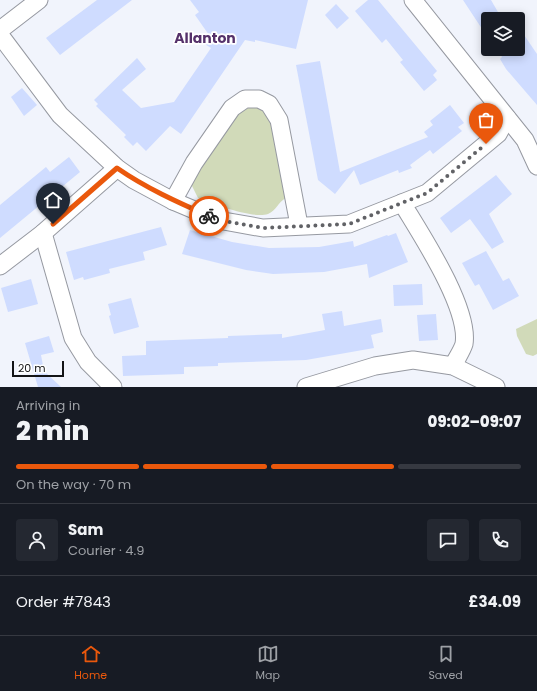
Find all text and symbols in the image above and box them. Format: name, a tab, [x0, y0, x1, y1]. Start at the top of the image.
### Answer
map controls	[481, 12, 525, 56]
button: layers	[481, 12, 525, 56]
district label: Allanton	[174, 28, 236, 48]
pin	[469, 103, 503, 144]
icon: bag	[475, 109, 497, 131]
pin	[36, 183, 70, 224]
icon: home	[42, 189, 64, 211]
courier	[189, 196, 229, 236]
icon: bike	[198, 205, 220, 227]
scale bar	[12, 359, 64, 378]
text: 20 m	[18, 360, 46, 376]
text: Arriving in	[16, 396, 80, 415]
text: 09:02–09:07	[428, 411, 521, 432]
text: 2 min	[16, 413, 89, 449]
text: On the way · 70 m	[16, 475, 131, 494]
button: person	[16, 519, 58, 561]
text: Sam	[68, 519, 103, 540]
button: chat	[427, 519, 469, 561]
button: phone	[479, 519, 521, 561]
text: Courier · 4.9	[68, 541, 144, 560]
text: Order #7843	[16, 591, 111, 612]
text: £34.09	[469, 591, 521, 612]
tab: Home	[74, 643, 107, 684]
tab: Map	[256, 643, 280, 684]
tab: Saved	[428, 643, 463, 684]

